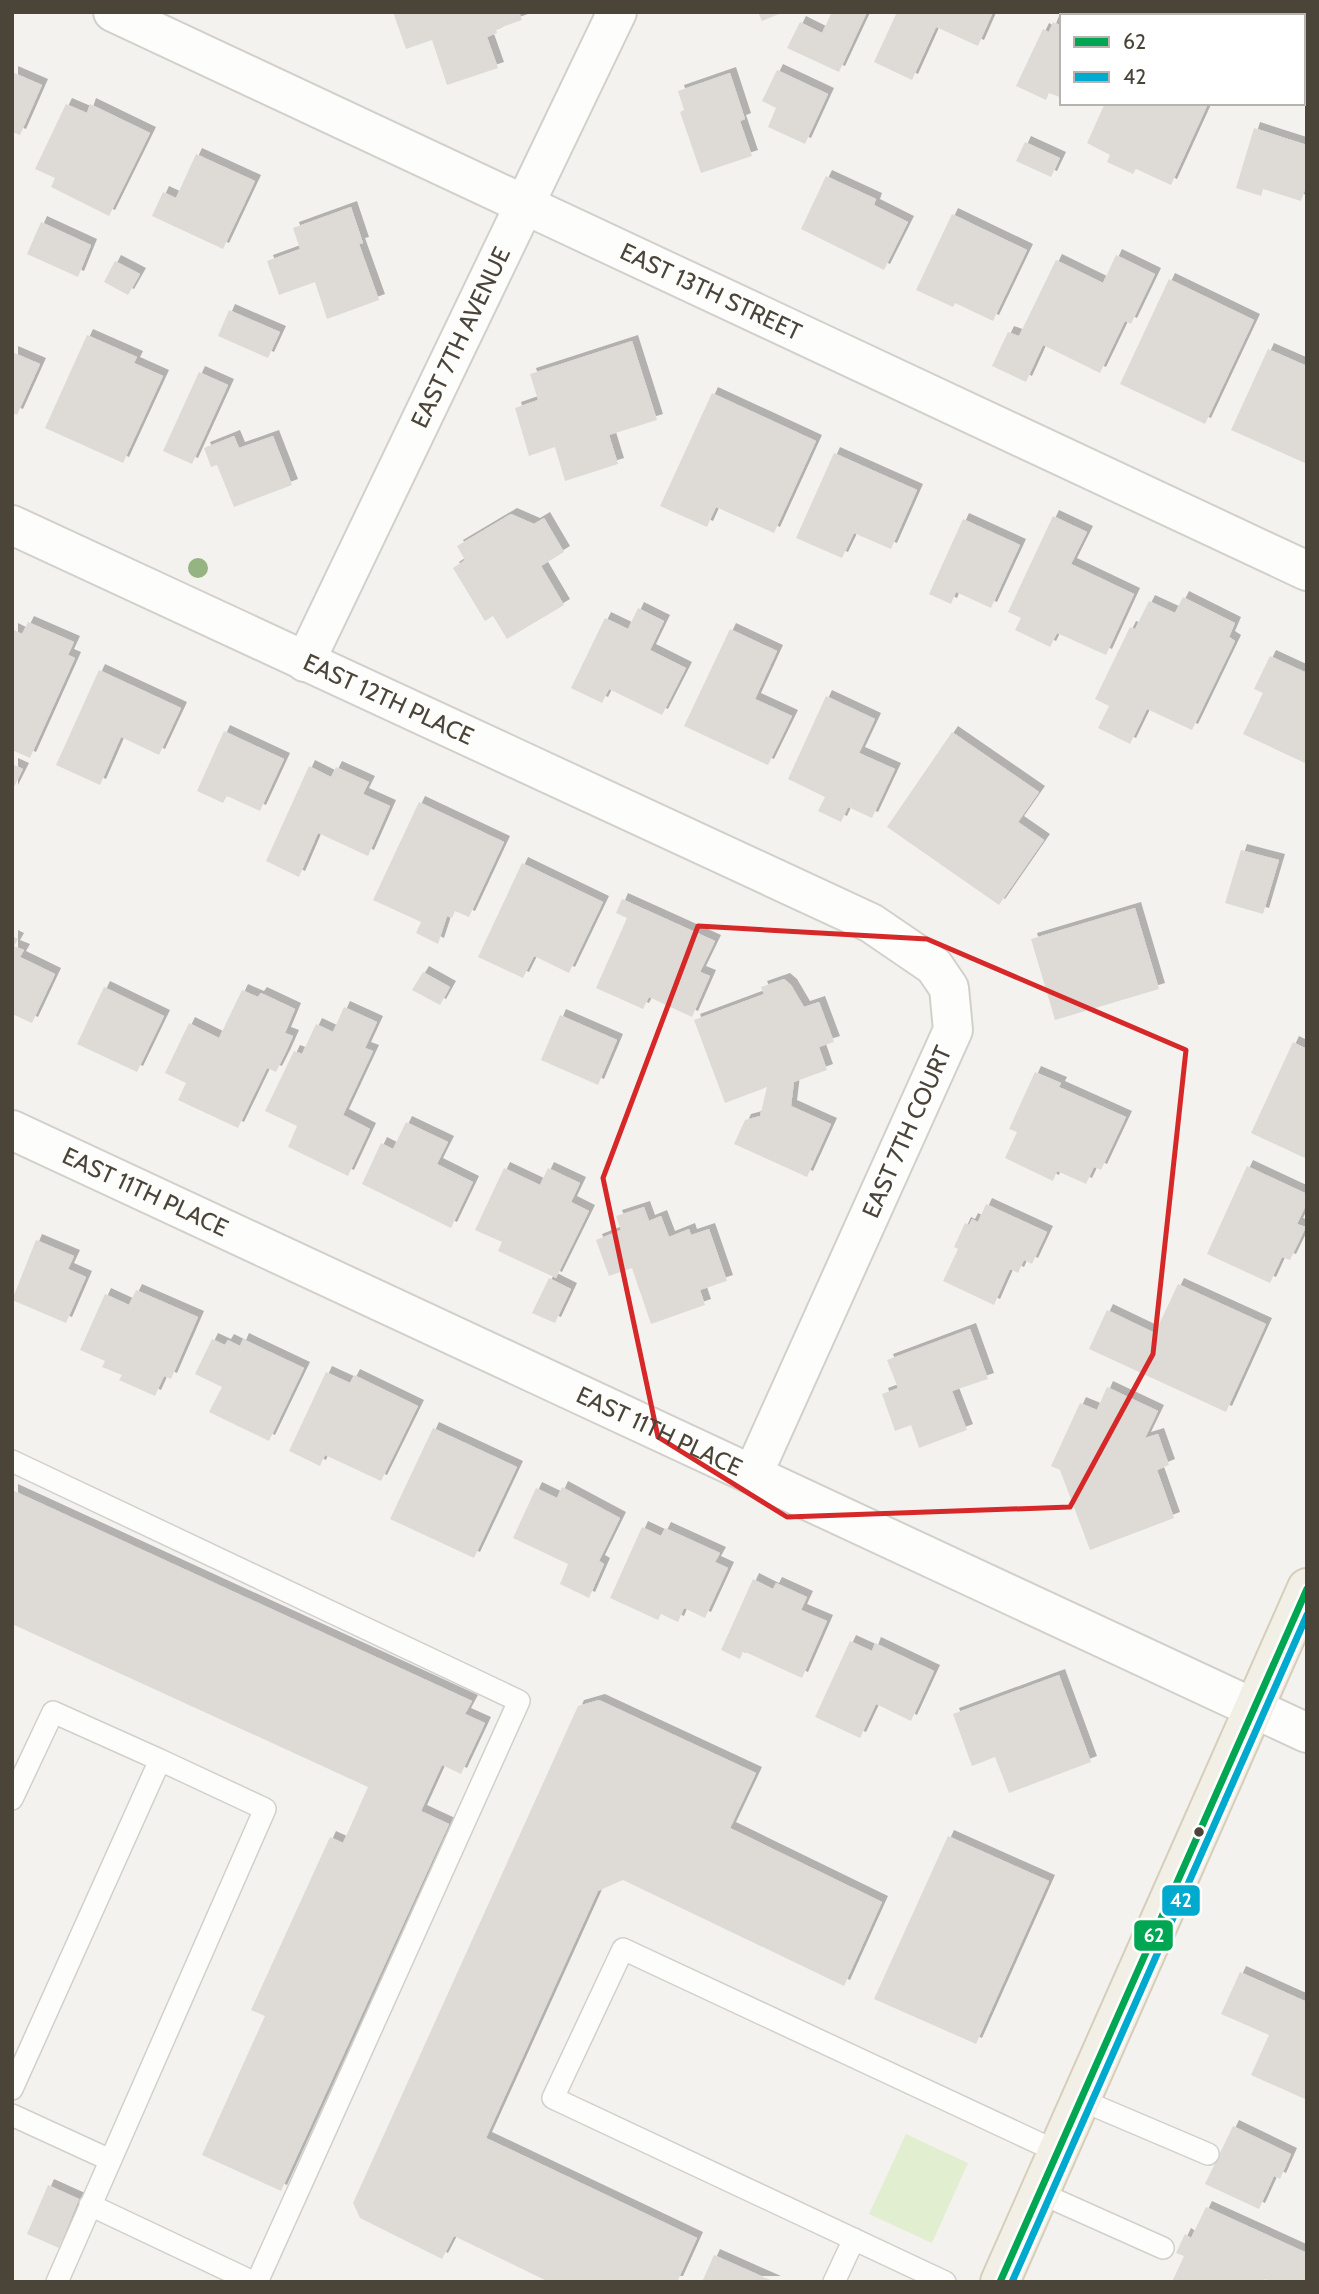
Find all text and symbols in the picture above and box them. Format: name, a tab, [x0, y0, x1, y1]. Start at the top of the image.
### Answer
legend	[1060, 14, 1305, 105]
text: 62	[1123, 29, 1146, 54]
text: 42	[1123, 64, 1146, 89]
street label: EAST 13TH STREET	[616, 236, 806, 346]
street label: EAST 7TH AVENUE	[405, 242, 516, 432]
street label: EAST 12TH PLACE	[299, 647, 478, 751]
street label: EAST 7TH COURT	[856, 1041, 958, 1222]
street label: EAST 11TH PLACE	[58, 1141, 233, 1243]
street label: EAST 11TH PLACE	[572, 1380, 747, 1482]
unlabelled marker	[1192, 1825, 1206, 1839]
line badge: 42	[1161, 1884, 1201, 1917]
text: 42	[1170, 1889, 1192, 1912]
line badge: 62	[1133, 1919, 1174, 1952]
text: 62	[1144, 1924, 1164, 1947]

